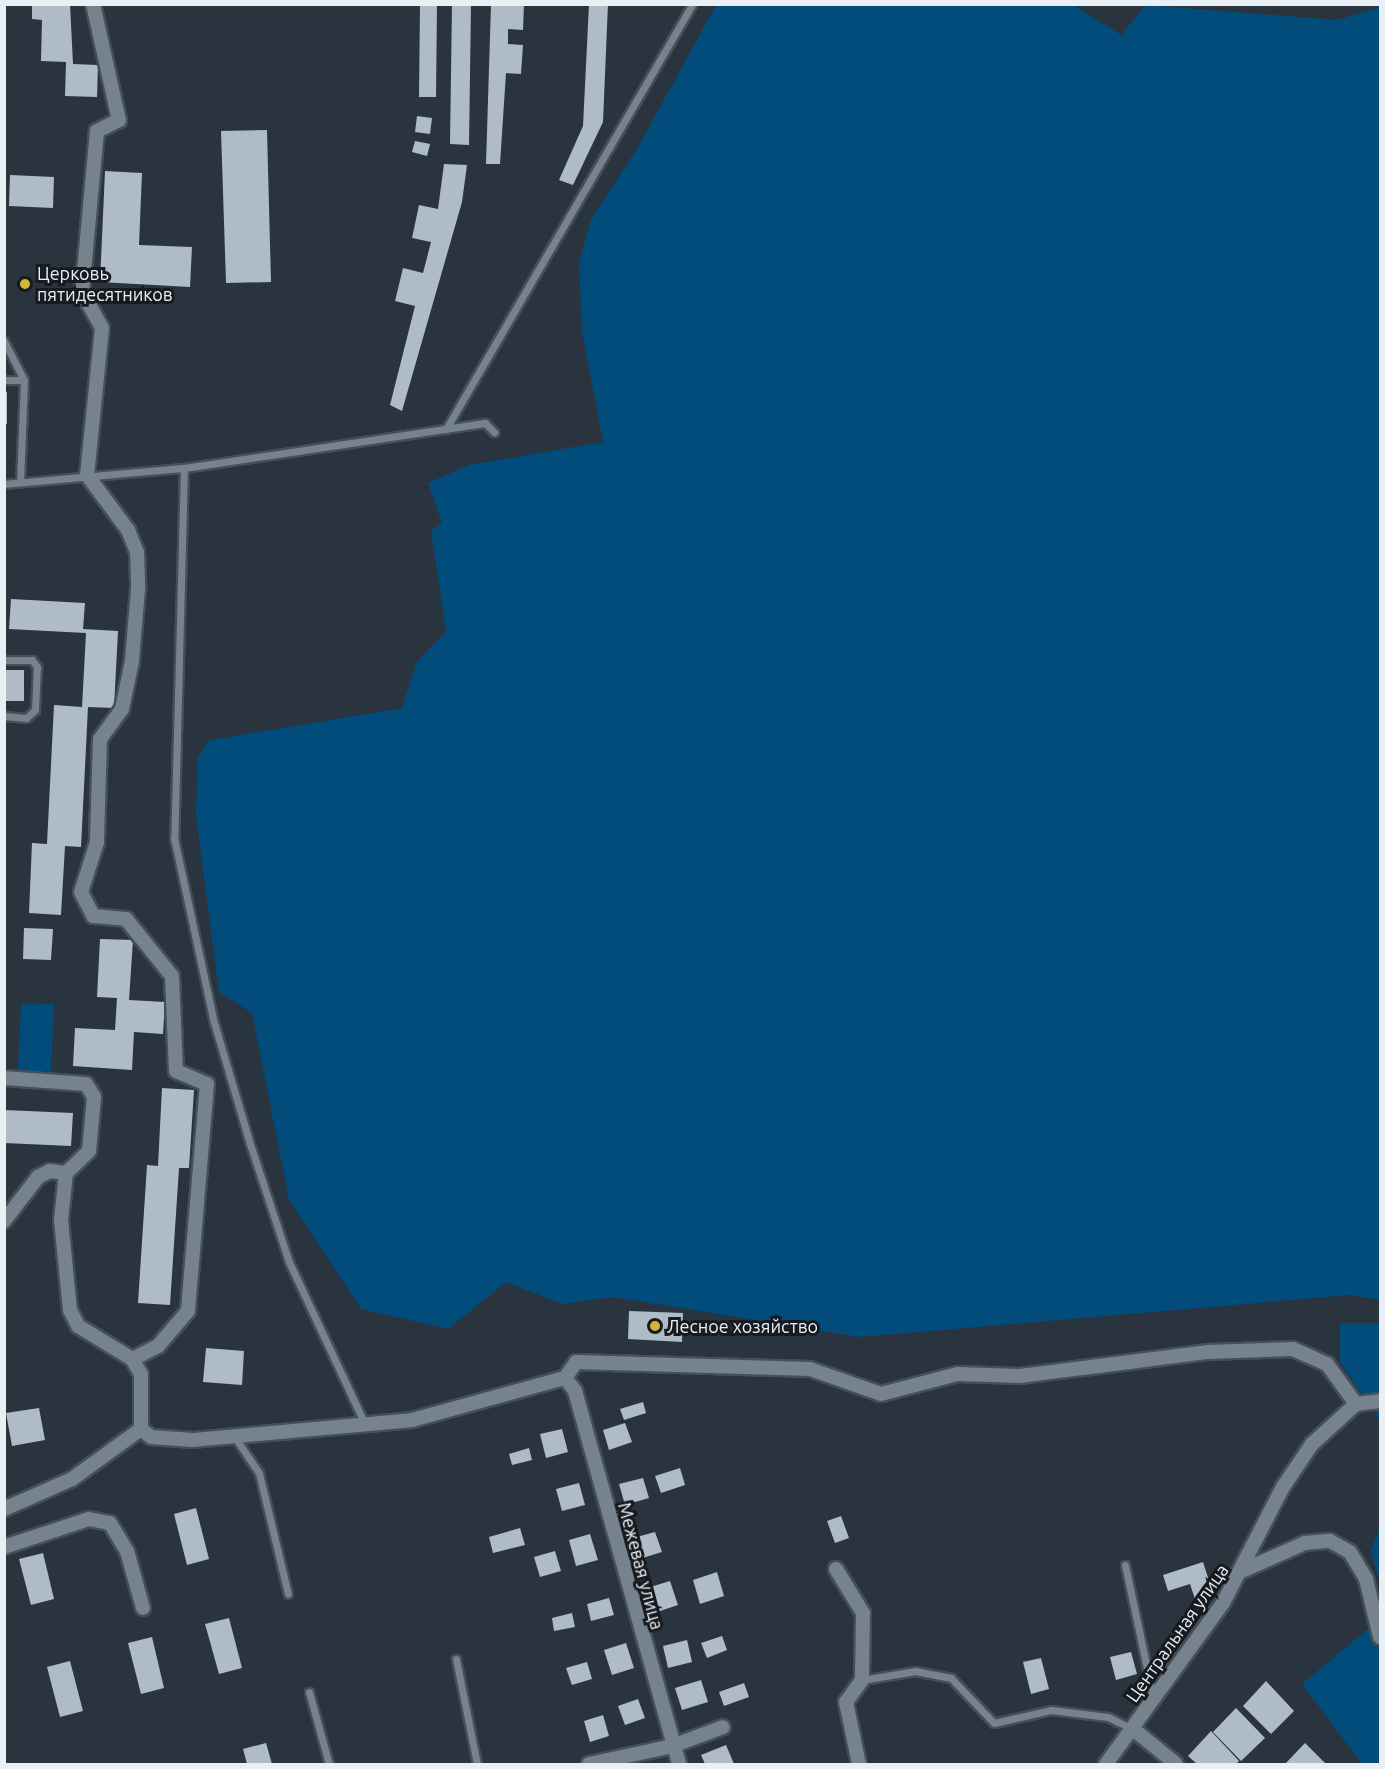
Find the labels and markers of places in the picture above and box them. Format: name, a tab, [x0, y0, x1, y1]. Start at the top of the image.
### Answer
place label: Церковь пятидесятников	[37, 263, 173, 306]
marker: Церковь пятидесятников	[18, 277, 32, 291]
place label: Лесное хозяйство	[667, 1315, 818, 1337]
marker: Лесное хозяйство	[648, 1319, 662, 1333]

